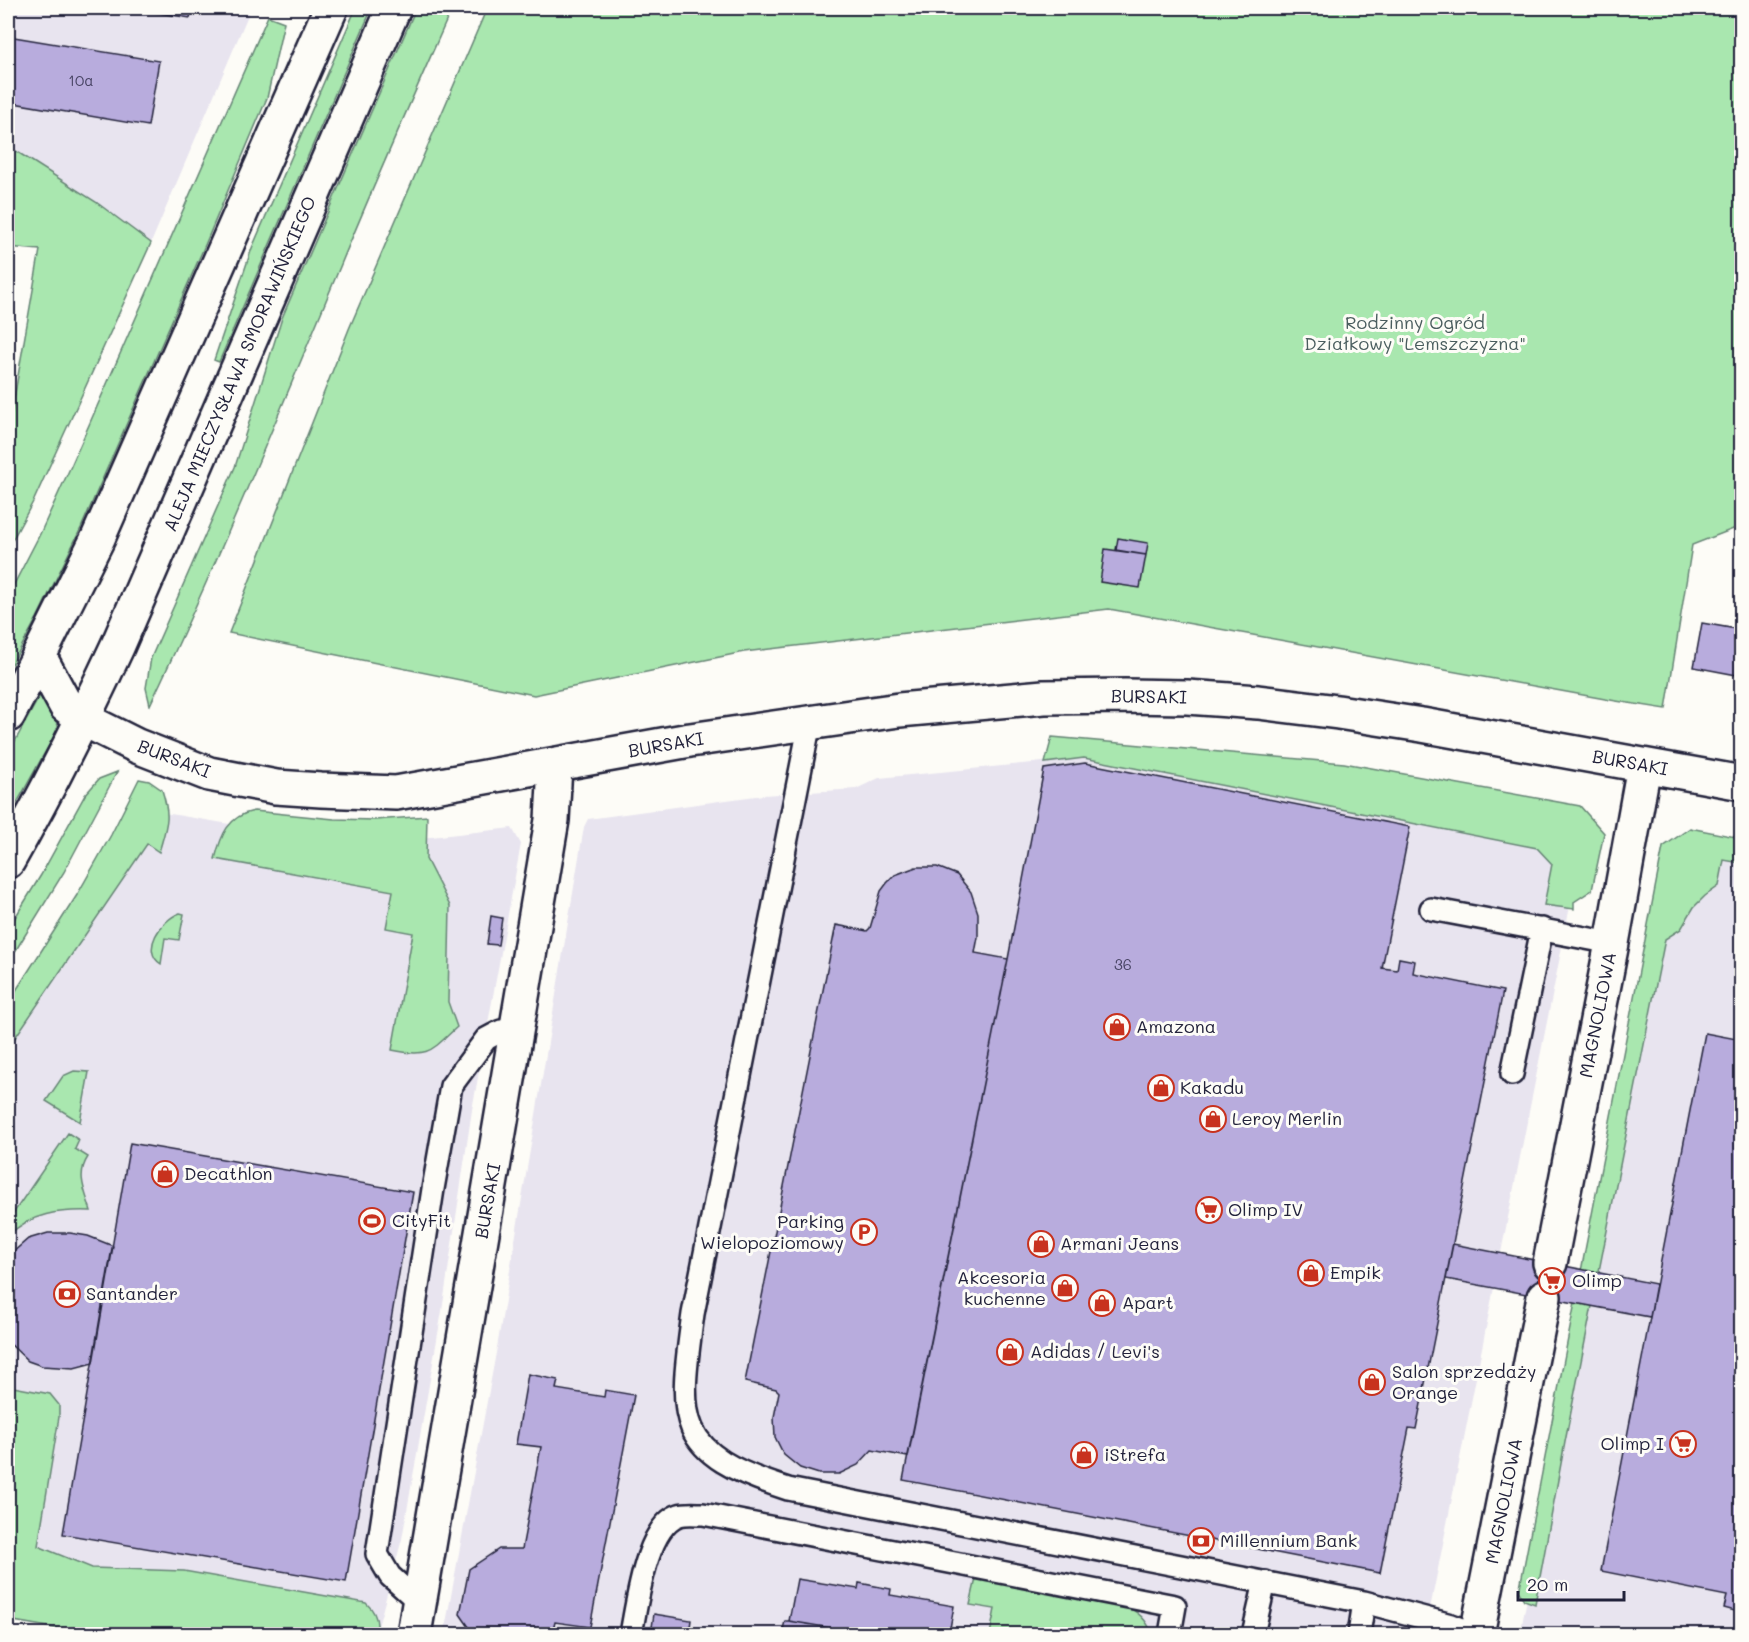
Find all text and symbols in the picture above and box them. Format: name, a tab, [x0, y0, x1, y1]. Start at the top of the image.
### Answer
house number: 10a	[68, 70, 94, 90]
street label: ALEJA MIECZYSŁAWA SMORAWIŃSKIEGO	[157, 192, 321, 535]
park label: Rodzinny Ogród Działkowy "Lemszczyzna"	[1304, 310, 1526, 355]
street label: BURSAKI	[1111, 683, 1187, 709]
street label: BURSAKI	[626, 726, 706, 762]
street label: BURSAKI	[135, 733, 214, 783]
street label: BURSAKI	[1591, 744, 1670, 780]
street label: MAGNOLIOWA	[1573, 950, 1621, 1080]
house number: 36	[1114, 954, 1132, 974]
shop icon: Amazona	[1102, 1012, 1132, 1042]
place label: Amazona	[1136, 1014, 1216, 1038]
shop icon: Kakadu	[1146, 1073, 1176, 1103]
place label: Kakadu	[1180, 1075, 1244, 1099]
shop icon: Leroy Merlin	[1198, 1104, 1228, 1134]
place label: Leroy Merlin	[1232, 1106, 1342, 1130]
shop icon: Decathlon	[150, 1159, 180, 1189]
place label: Decathlon	[184, 1161, 273, 1185]
street label: BURSAKI	[469, 1161, 505, 1240]
supermarket icon: Olimp IV	[1194, 1195, 1224, 1225]
place label: Olimp IV	[1228, 1197, 1303, 1221]
sports icon: CityFit	[357, 1206, 387, 1236]
place label: CityFit	[392, 1208, 451, 1232]
place label: Parking Wielopoziomowy	[700, 1209, 844, 1254]
parking icon: Parking Wielopoziomowy	[849, 1217, 879, 1247]
shop icon: Armani Jeans	[1026, 1229, 1056, 1259]
place label: Armani Jeans	[1060, 1231, 1179, 1255]
shop icon: Empik	[1296, 1258, 1326, 1288]
place label: Empik	[1330, 1260, 1381, 1284]
place label: Akcesoria kuchenne	[957, 1265, 1046, 1310]
supermarket icon: Olimp	[1537, 1266, 1567, 1296]
place label: Olimp	[1572, 1268, 1622, 1292]
shop icon: Akcesoria kuchenne	[1050, 1273, 1080, 1303]
bank icon: Santander	[52, 1279, 82, 1309]
place label: Santander	[86, 1281, 178, 1305]
shop icon: Apart	[1087, 1288, 1117, 1318]
place label: Apart	[1122, 1290, 1174, 1314]
shop icon: Adidas / Levi's	[995, 1337, 1025, 1367]
place label: Adidas / Levi's	[1030, 1339, 1160, 1363]
place label: Salon sprzedaży Orange	[1392, 1359, 1536, 1404]
shop icon: Salon sprzedaży Orange	[1357, 1367, 1387, 1397]
supermarket icon: Olimp I	[1668, 1429, 1698, 1459]
place label: Olimp I	[1601, 1431, 1664, 1455]
street label: MAGNOLIOWA	[1479, 1436, 1527, 1566]
shop icon: iStrefa	[1069, 1440, 1099, 1470]
place label: iStrefa	[1104, 1442, 1166, 1466]
bank icon: Millennium Bank	[1186, 1526, 1216, 1556]
place label: Millennium Bank	[1220, 1528, 1357, 1552]
scale bar	[1518, 1564, 1624, 1602]
text: 20 m	[1527, 1572, 1568, 1596]

